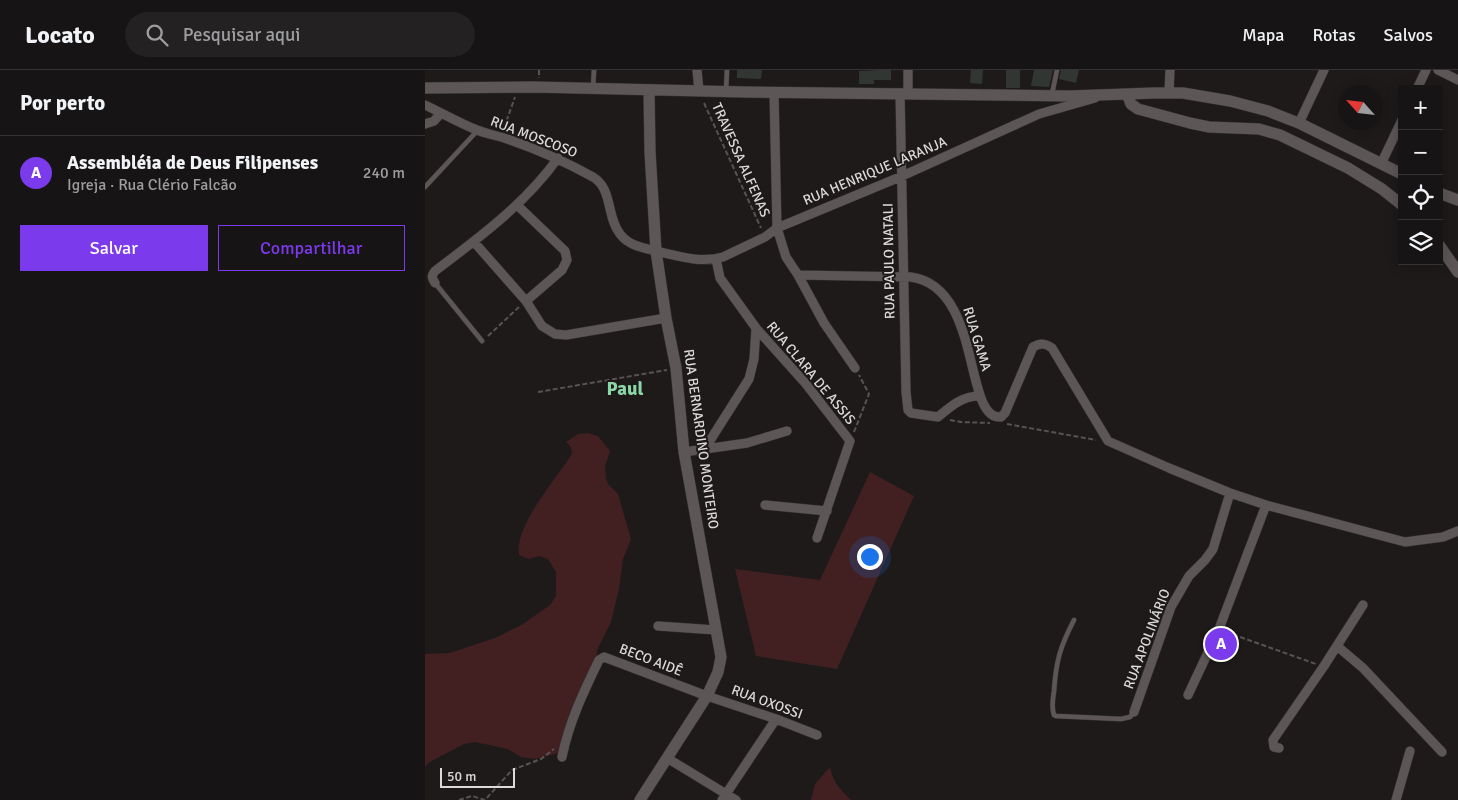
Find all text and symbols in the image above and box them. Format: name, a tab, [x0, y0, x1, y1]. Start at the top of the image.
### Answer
search box	[125, 12, 475, 57]
text: Locato	[25, 20, 95, 50]
icon: search	[143, 21, 171, 49]
text: Pesquisar aqui	[183, 23, 301, 47]
text: Mapa	[1242, 24, 1285, 46]
text: Rotas	[1313, 24, 1356, 46]
text: Salvos	[1384, 24, 1433, 46]
north arrow	[1338, 85, 1383, 130]
map controls	[1398, 85, 1443, 265]
button: +	[1398, 85, 1443, 130]
text: Por perto	[20, 90, 105, 116]
street label: TRAVESSA ALFENAS	[708, 100, 774, 220]
street label: RUA MOSCOSO	[488, 113, 580, 161]
button: −	[1398, 130, 1443, 175]
street label: RUA HENRIQUE LARANJA	[801, 133, 950, 209]
text: Assembléia de Deus Filipenses	[67, 151, 318, 175]
text: A	[31, 163, 41, 183]
text: 240 m	[363, 163, 405, 183]
text: Igreja · Rua Clério Falcão	[67, 175, 237, 195]
button: locate	[1398, 175, 1443, 220]
street label: RUA PAULO NATALI	[879, 203, 899, 319]
button: layers	[1398, 220, 1443, 265]
button: Salvar	[20, 225, 208, 271]
button: Compartilhar	[218, 225, 405, 271]
street label: RUA GAMA	[959, 305, 995, 374]
street label: RUA CLARA DE ASSIS	[763, 318, 859, 428]
street label: RUA BERNARDINO MONTEIRO	[680, 348, 722, 530]
district label: Paul	[607, 377, 644, 401]
your location	[857, 544, 883, 570]
street label: RUA APOLINÁRIO	[1120, 587, 1174, 691]
pin: A	[1205, 625, 1237, 663]
street label: BECO AIDÊ	[617, 640, 685, 680]
street label: RUA OXOSSI	[729, 681, 805, 723]
scale bar	[440, 765, 515, 788]
text: 50 m	[447, 768, 476, 785]

